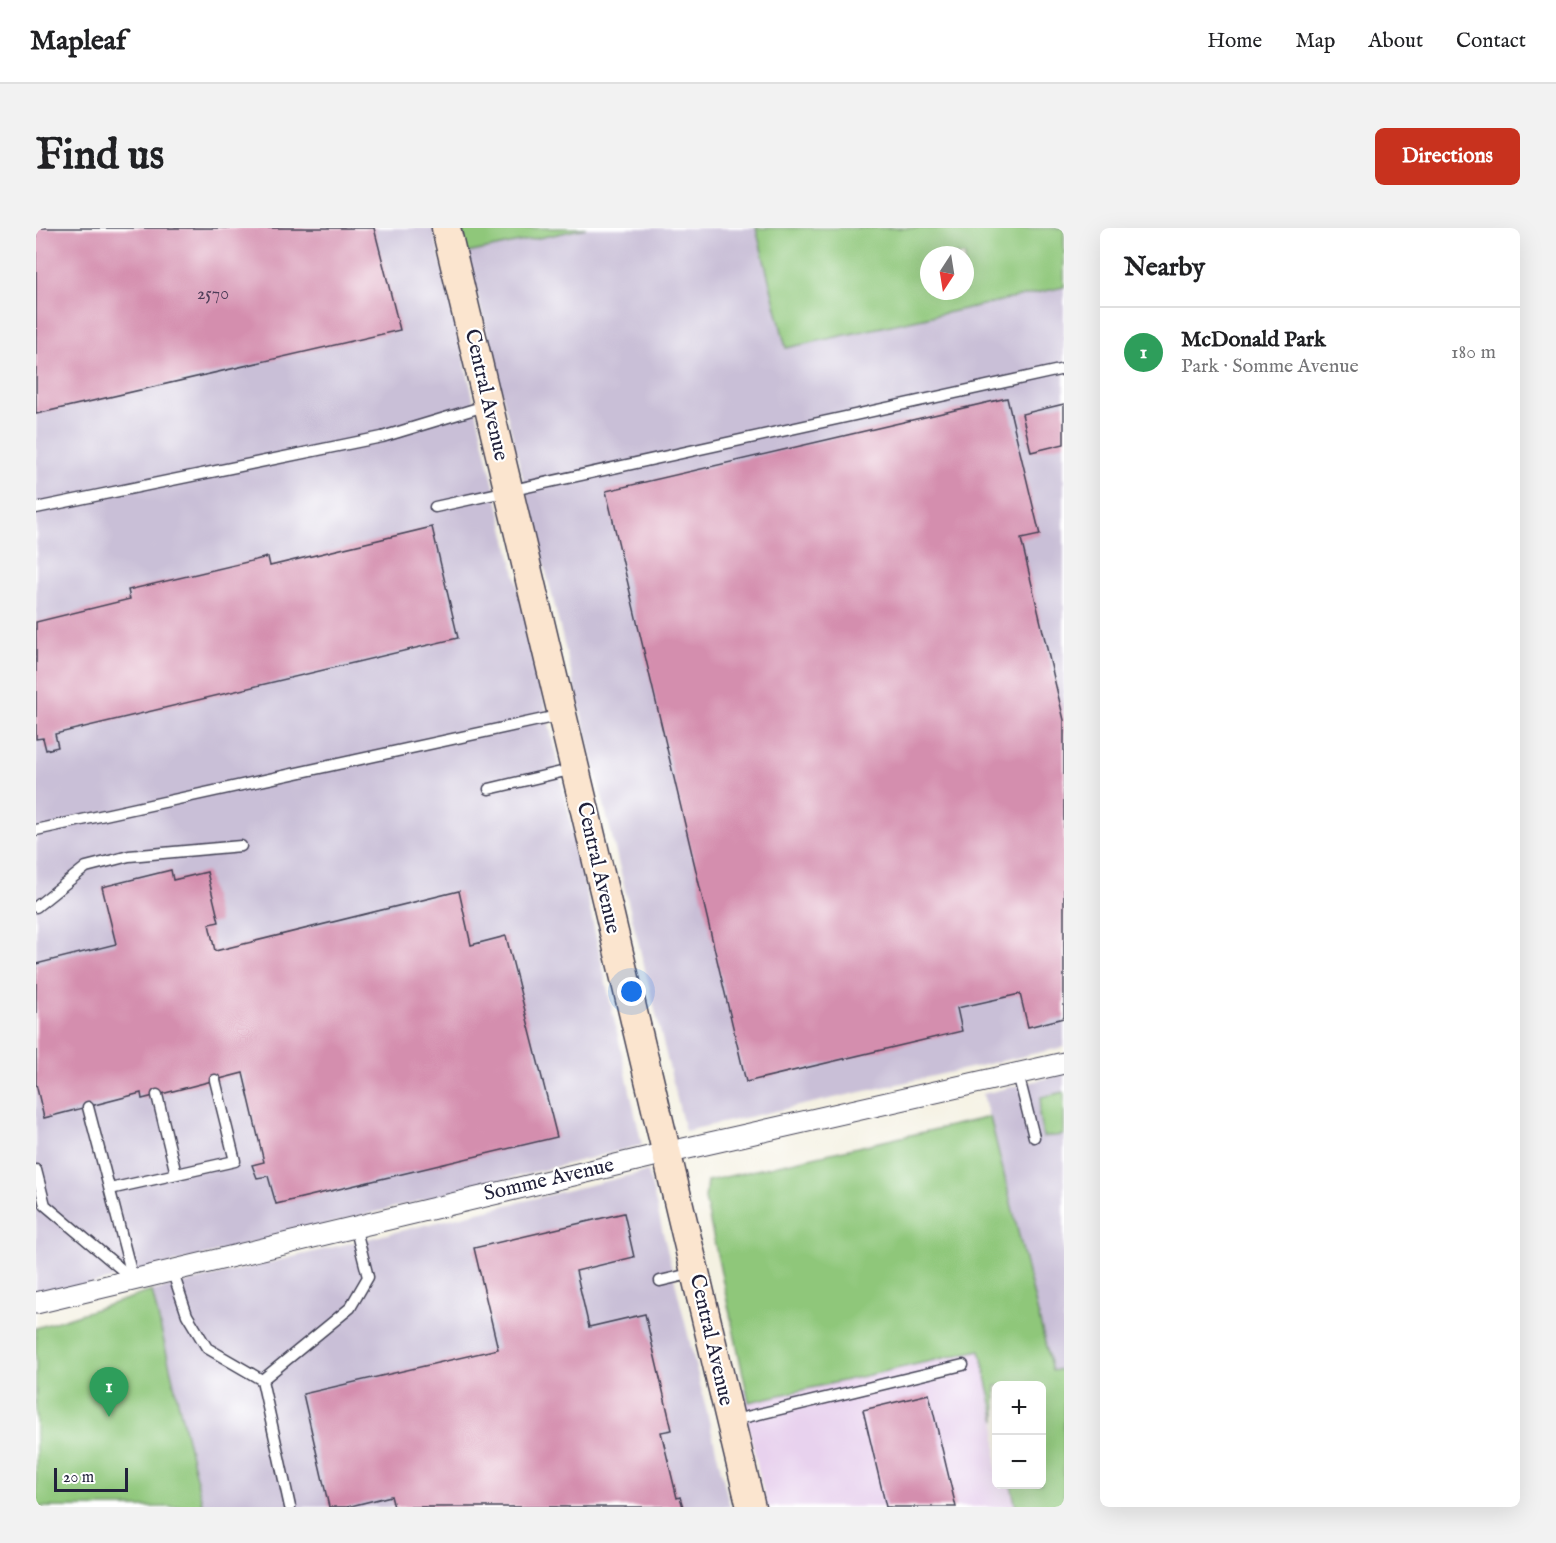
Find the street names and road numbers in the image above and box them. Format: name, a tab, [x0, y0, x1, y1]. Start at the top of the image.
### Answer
street label: Central Avenue	[458, 327, 514, 464]
street label: Central Avenue	[570, 800, 626, 937]
street label: Somme Avenue	[481, 1152, 617, 1208]
street label: Central Avenue	[683, 1272, 739, 1409]

